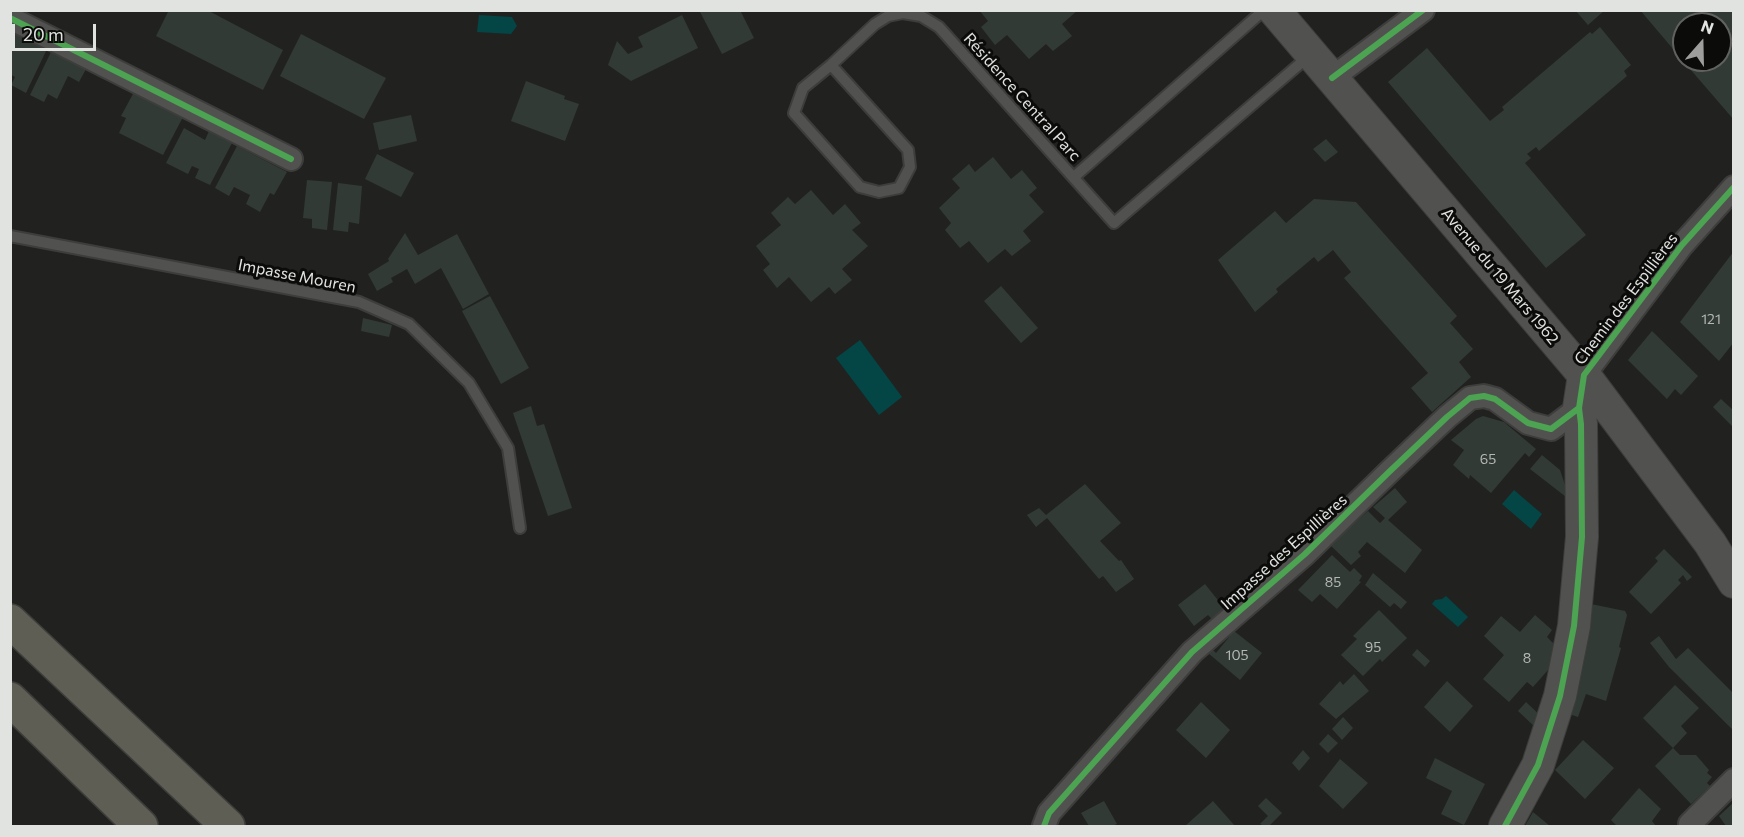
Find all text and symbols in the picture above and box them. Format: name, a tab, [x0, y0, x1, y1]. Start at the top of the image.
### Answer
scale bar	[15, 12, 99, 50]
north arrow	[1672, 12, 1732, 72]
text: N	[1699, 16, 1717, 37]
text: 20 m	[23, 23, 64, 45]
street label: Résidence Central Parc	[959, 29, 1085, 165]
street label: Avenue du 19 Mars 1962	[1437, 204, 1563, 348]
street label: Chemin des Espillières	[1570, 229, 1682, 369]
street label: Impasse Mouren	[236, 255, 358, 297]
house number: 121	[1701, 311, 1721, 327]
house number: 65	[1480, 451, 1496, 467]
street label: Impasse des Espillières	[1217, 490, 1351, 614]
house number: 85	[1325, 574, 1341, 590]
house number: 95	[1365, 639, 1381, 655]
house number: 105	[1225, 647, 1249, 663]
house number: 8	[1523, 650, 1531, 666]

